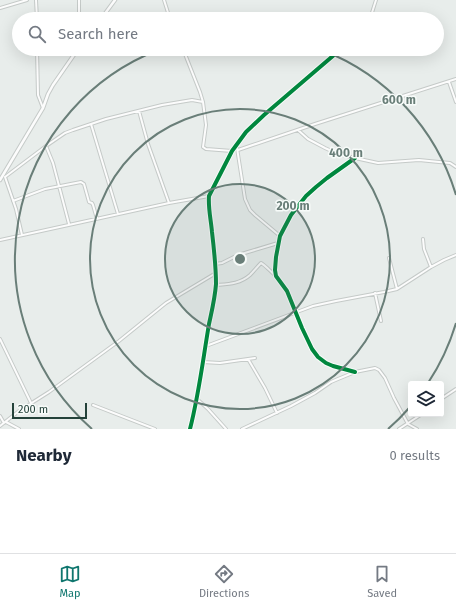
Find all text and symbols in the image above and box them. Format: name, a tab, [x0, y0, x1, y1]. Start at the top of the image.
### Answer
search box	[12, 12, 444, 56]
icon: search	[26, 23, 48, 45]
text: Search here	[58, 25, 138, 43]
text: 600 m	[382, 93, 416, 107]
text: 400 m	[329, 146, 363, 160]
text: 200 m	[276, 199, 310, 213]
centre of rings	[233, 252, 247, 266]
map controls	[408, 381, 444, 417]
button: layers	[408, 381, 444, 417]
scale bar	[12, 401, 87, 420]
text: 200 m	[18, 403, 48, 416]
text: Nearby	[16, 445, 71, 466]
text: 0 results	[389, 448, 440, 463]
tab: Map	[59, 563, 81, 600]
tab: Directions	[199, 563, 249, 600]
tab: Saved	[367, 563, 397, 600]

